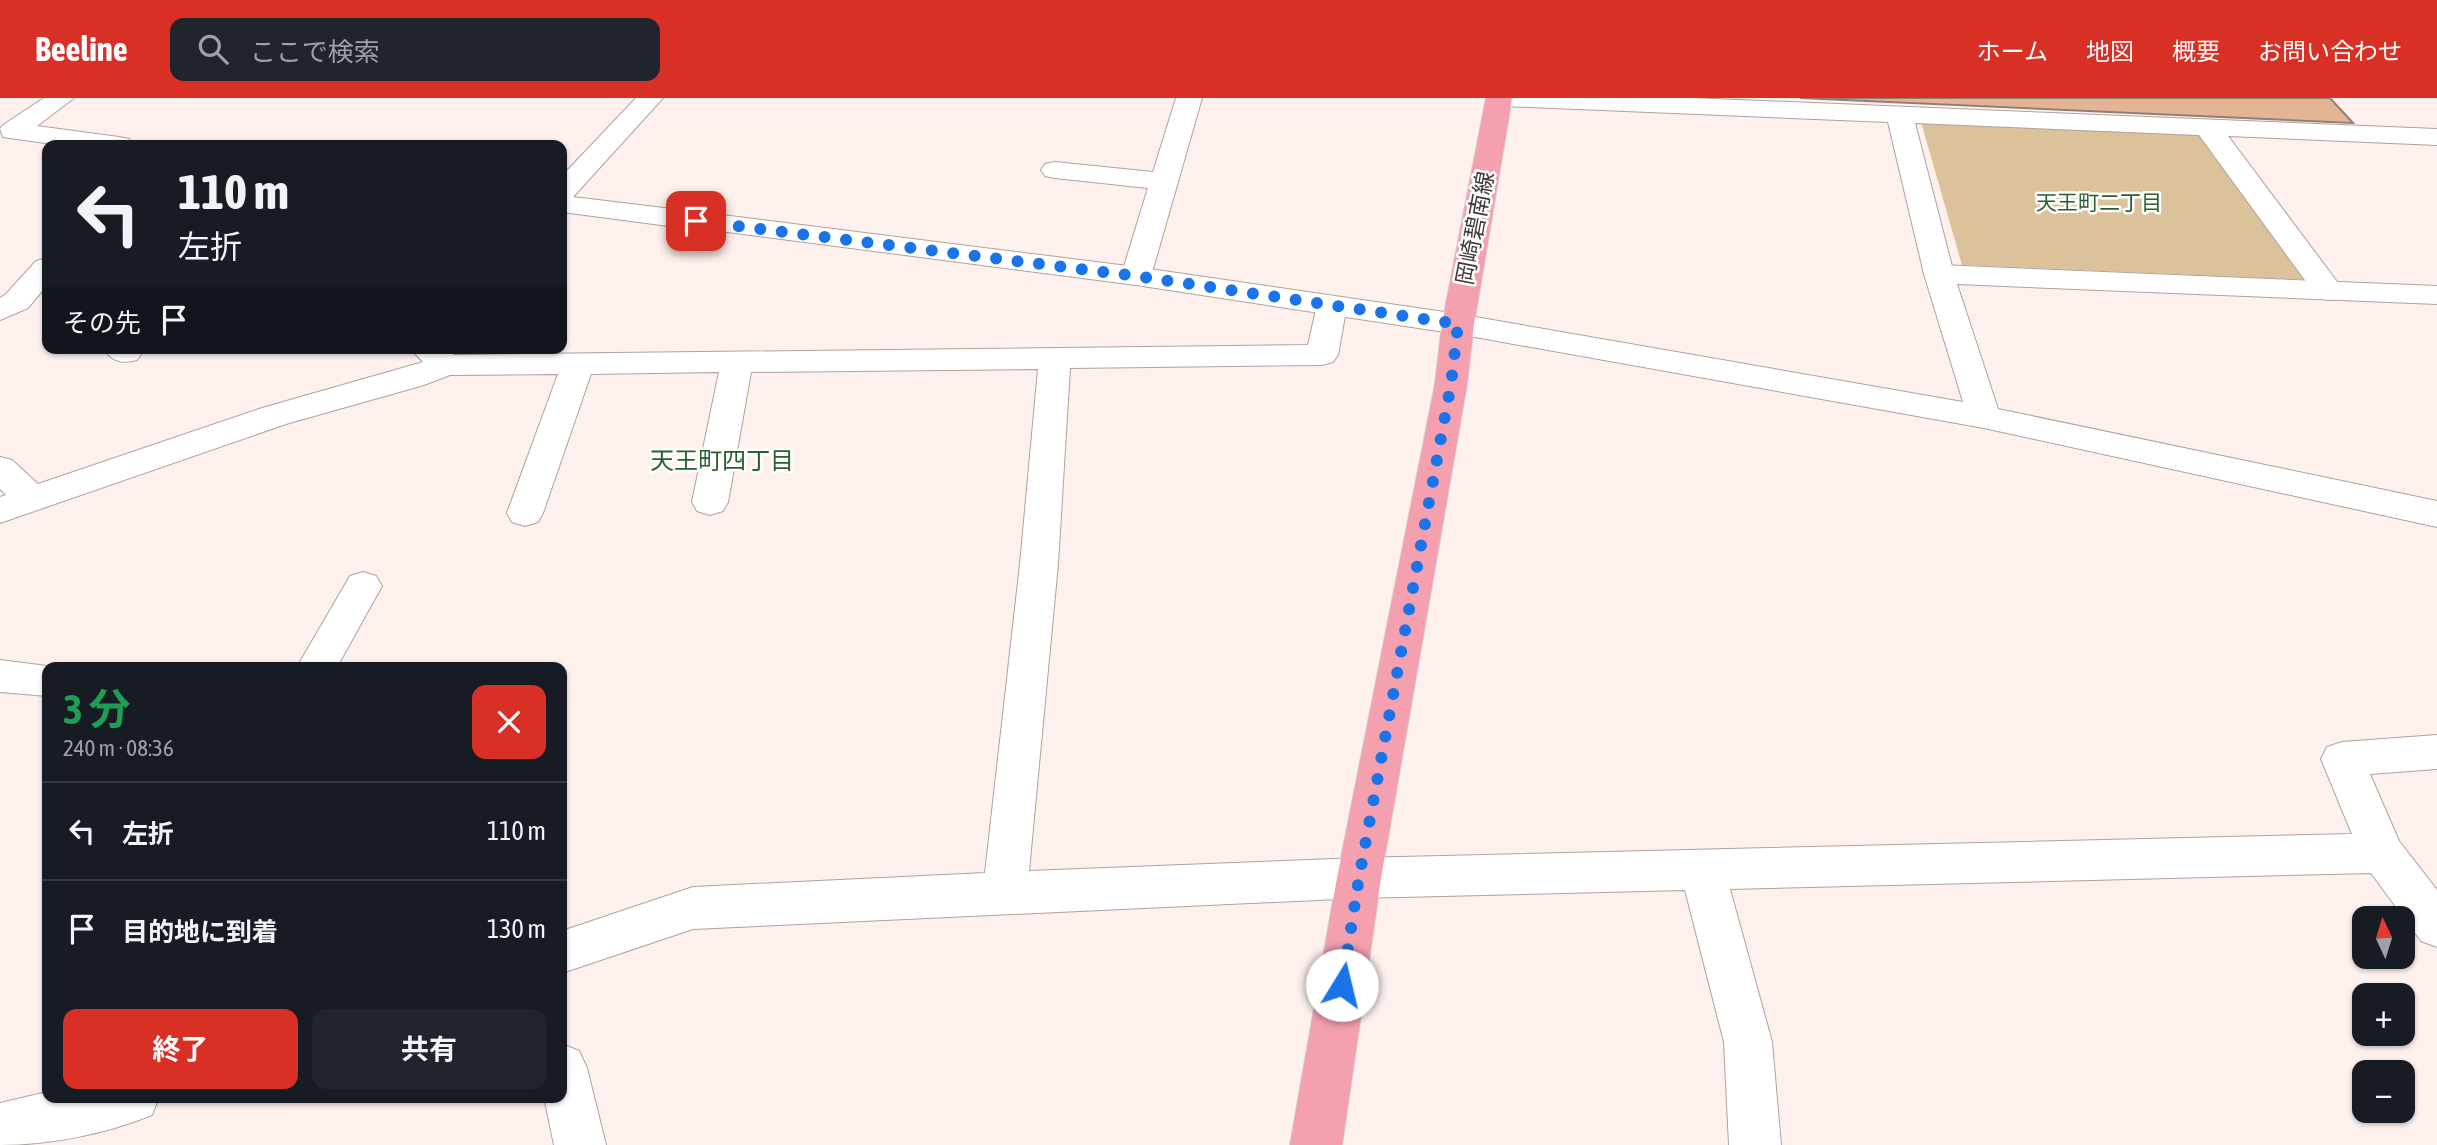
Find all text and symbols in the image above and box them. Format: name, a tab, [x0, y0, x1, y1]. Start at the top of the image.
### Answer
search box	[170, 18, 660, 81]
text: Beeline	[35, 30, 128, 68]
icon: search	[194, 30, 232, 68]
text: ここで検索	[250, 37, 380, 67]
text: ホーム	[1977, 38, 2048, 65]
text: 地図	[2086, 38, 2134, 65]
text: 概要	[2172, 38, 2220, 65]
text: お問い合わせ	[2258, 38, 2402, 65]
text: 110 m	[178, 163, 289, 219]
icon: left	[63, 168, 154, 259]
street label: 岡崎碧南線	[1451, 169, 1499, 287]
district label: 天王町二丁目	[2036, 190, 2162, 214]
pin	[666, 191, 726, 251]
icon: arrive	[677, 202, 715, 240]
text: 左折	[178, 228, 242, 265]
icon: arrive	[155, 301, 193, 339]
text: その先	[63, 308, 141, 338]
district label: 天王町四丁目	[650, 447, 794, 474]
text: 3 分	[63, 685, 131, 733]
button: close	[472, 685, 546, 759]
text: 240 m · 08:36	[63, 735, 174, 761]
icon: left	[63, 812, 101, 850]
text: 110 m	[487, 816, 546, 846]
text: 左折	[122, 819, 174, 849]
north arrow	[2352, 906, 2415, 970]
map controls	[2352, 906, 2415, 1123]
icon: arrive	[63, 910, 101, 948]
text: 130 m	[487, 914, 546, 944]
text: 目的地に到着	[122, 917, 278, 947]
position arrow	[1305, 948, 1379, 1022]
button: +	[2352, 983, 2415, 1046]
button: 終了	[63, 1009, 298, 1089]
button: 共有	[312, 1009, 546, 1089]
button: −	[2352, 1060, 2415, 1123]

